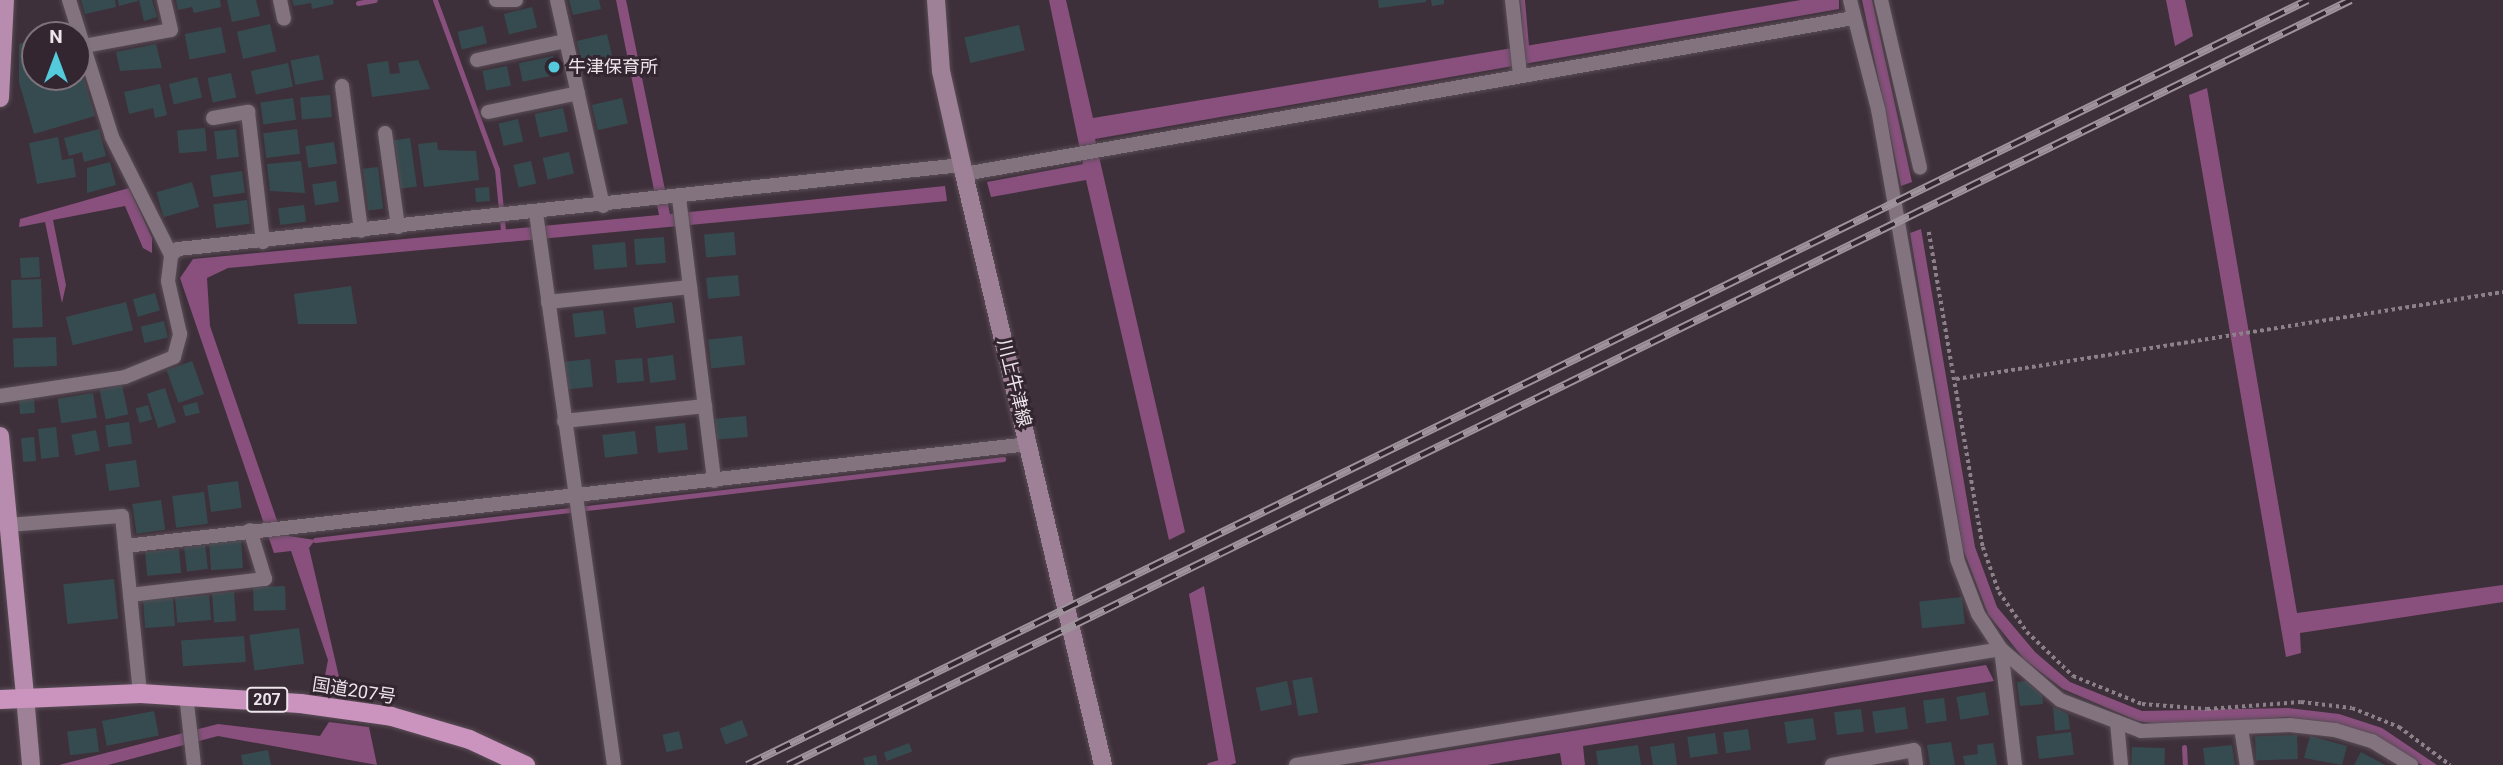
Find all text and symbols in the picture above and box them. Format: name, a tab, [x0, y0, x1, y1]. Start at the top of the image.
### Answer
north arrow	[21, 21, 91, 91]
text: N	[49, 25, 63, 48]
place label: 牛津保育所	[568, 56, 658, 78]
marker: 牛津保育所	[546, 59, 562, 75]
street label: 川上牛津線	[993, 337, 1035, 429]
street label: 国道207号	[311, 674, 397, 708]
road number: 207	[246, 688, 288, 712]

